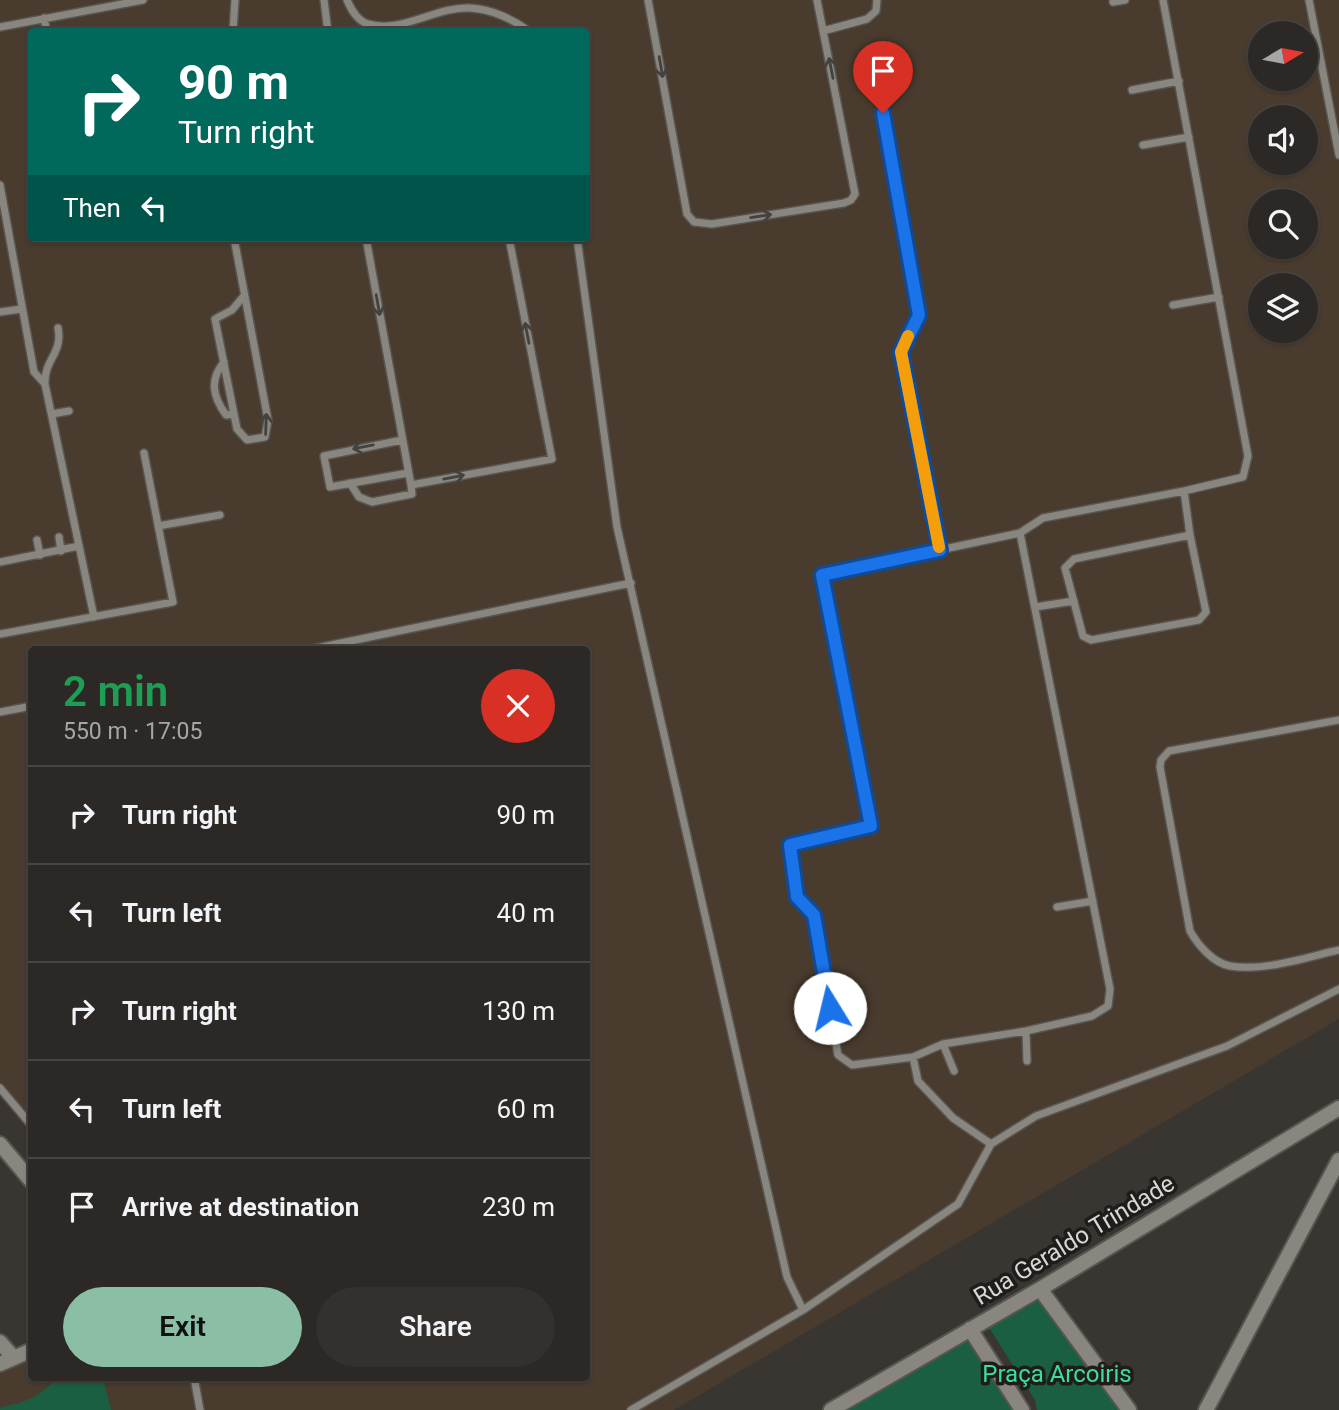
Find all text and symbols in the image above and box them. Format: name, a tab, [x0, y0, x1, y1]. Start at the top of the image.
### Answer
north arrow	[1248, 21, 1318, 91]
map controls	[1248, 21, 1318, 343]
pin	[853, 41, 913, 113]
icon: arrive	[864, 52, 902, 90]
text: 90 m	[178, 54, 289, 111]
one-way arrow	[654, 55, 668, 78]
icon: right	[63, 56, 154, 147]
one-way arrow	[823, 57, 837, 80]
button: sound	[1248, 105, 1318, 175]
text: Turn right	[178, 113, 314, 151]
icon: left	[135, 189, 173, 227]
button: search	[1248, 189, 1318, 259]
text: Then	[63, 193, 121, 223]
one-way arrow	[749, 209, 772, 222]
button: layers	[1248, 273, 1318, 343]
one-way arrow	[372, 293, 385, 316]
one-way arrow	[520, 322, 534, 345]
one-way arrow	[259, 413, 272, 436]
one-way arrow	[352, 441, 375, 455]
one-way arrow	[442, 470, 465, 483]
text: 2 min	[63, 667, 168, 716]
button: close	[481, 669, 555, 743]
text: 550 m · 17:05	[63, 718, 202, 745]
icon: right	[63, 796, 101, 834]
text: Turn right	[122, 800, 237, 830]
text: 90 m	[497, 800, 555, 830]
icon: left	[63, 894, 101, 932]
text: Turn left	[122, 898, 221, 928]
text: 40 m	[497, 898, 555, 928]
position arrow	[793, 971, 867, 1045]
icon: right	[63, 992, 101, 1030]
text: Turn right	[122, 996, 237, 1026]
text: 130 m	[482, 996, 555, 1026]
icon: left	[63, 1090, 101, 1128]
text: Turn left	[122, 1094, 221, 1124]
text: 60 m	[497, 1094, 555, 1124]
street label: Rua Geraldo Trindade	[969, 1169, 1179, 1311]
icon: arrive	[63, 1188, 101, 1226]
text: Arrive at destination	[122, 1192, 359, 1222]
text: 230 m	[482, 1192, 555, 1222]
button: Exit	[63, 1287, 302, 1367]
button: Share	[316, 1287, 555, 1367]
park label: Praça Arcoiris	[982, 1360, 1132, 1388]

